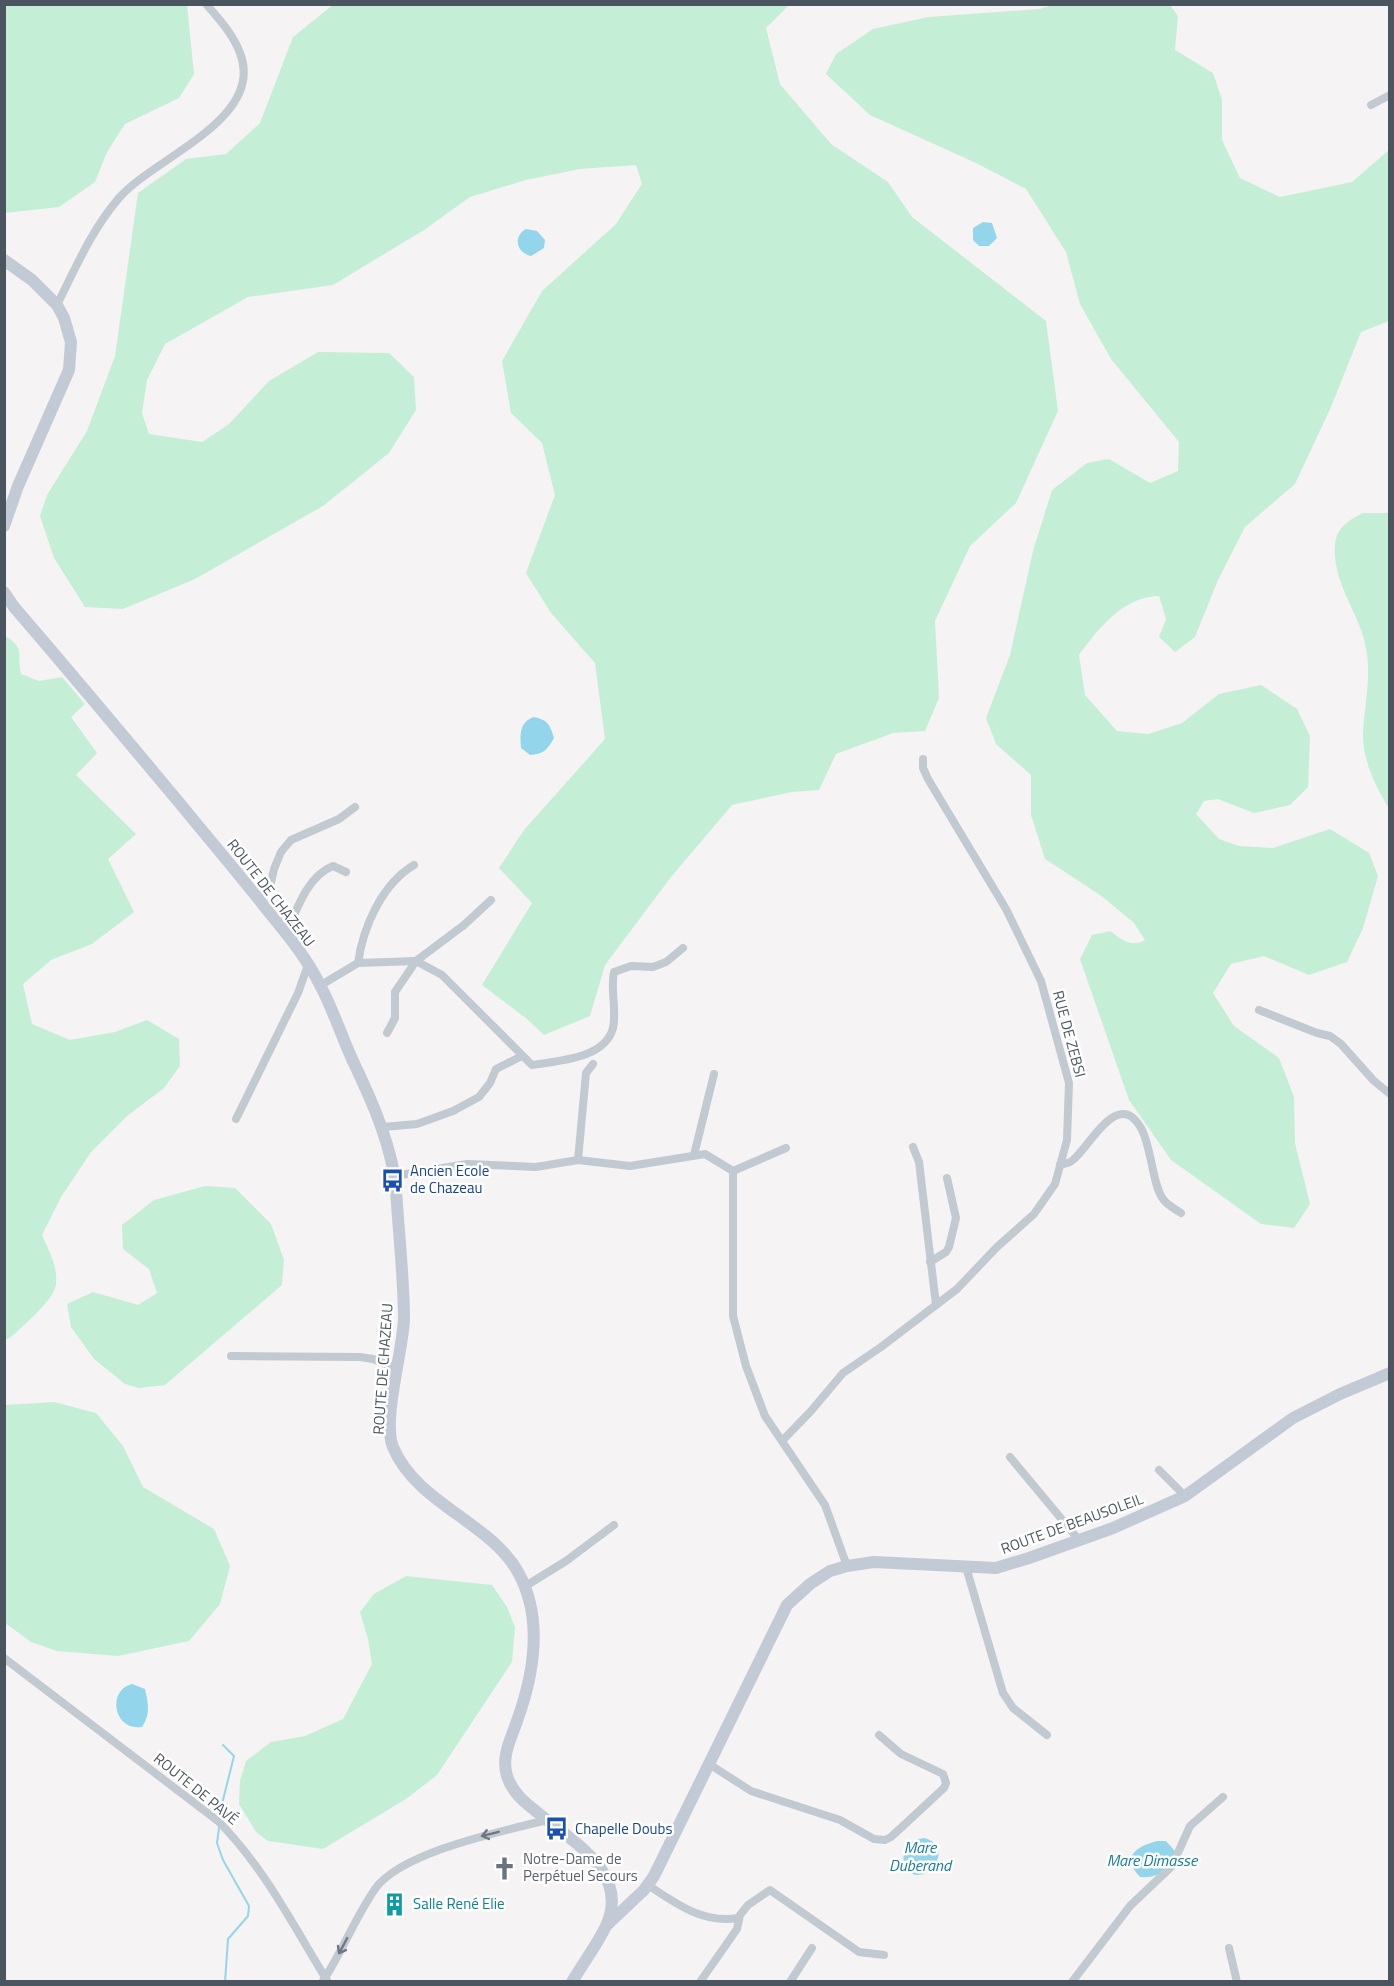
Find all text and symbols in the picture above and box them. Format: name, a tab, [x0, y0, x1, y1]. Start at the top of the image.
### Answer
street label: ROUTE DE CHAZEAU	[222, 834, 321, 952]
street label: RUE DE ZEBSI	[1047, 988, 1092, 1080]
place label: Ancien Ecole de Chazeau	[410, 1159, 489, 1199]
bus stop icon: Ancien Ecole de Chazeau	[379, 1167, 405, 1193]
street label: ROUTE DE CHAZEAU	[366, 1303, 399, 1435]
street label: ROUTE DE BEAUSOLEIL	[997, 1487, 1146, 1560]
street label: ROUTE DE PAVÉ	[149, 1747, 244, 1830]
bus stop icon: Chapelle Doubs	[544, 1816, 570, 1842]
place label: Chapelle Doubs	[575, 1817, 672, 1840]
one-way arrow	[481, 1829, 500, 1841]
water label: Mare Duberand	[889, 1835, 953, 1877]
place label: Notre-Dame de Perpétuel Secours	[523, 1847, 638, 1887]
water label: Mare Dimasse	[1107, 1848, 1199, 1872]
church icon: Notre-Dame de Perpétuel Secours	[492, 1855, 518, 1881]
building icon: Salle René Elie	[382, 1891, 408, 1917]
place label: Salle René Elie	[413, 1892, 505, 1915]
one-way arrow	[337, 1937, 348, 1955]

